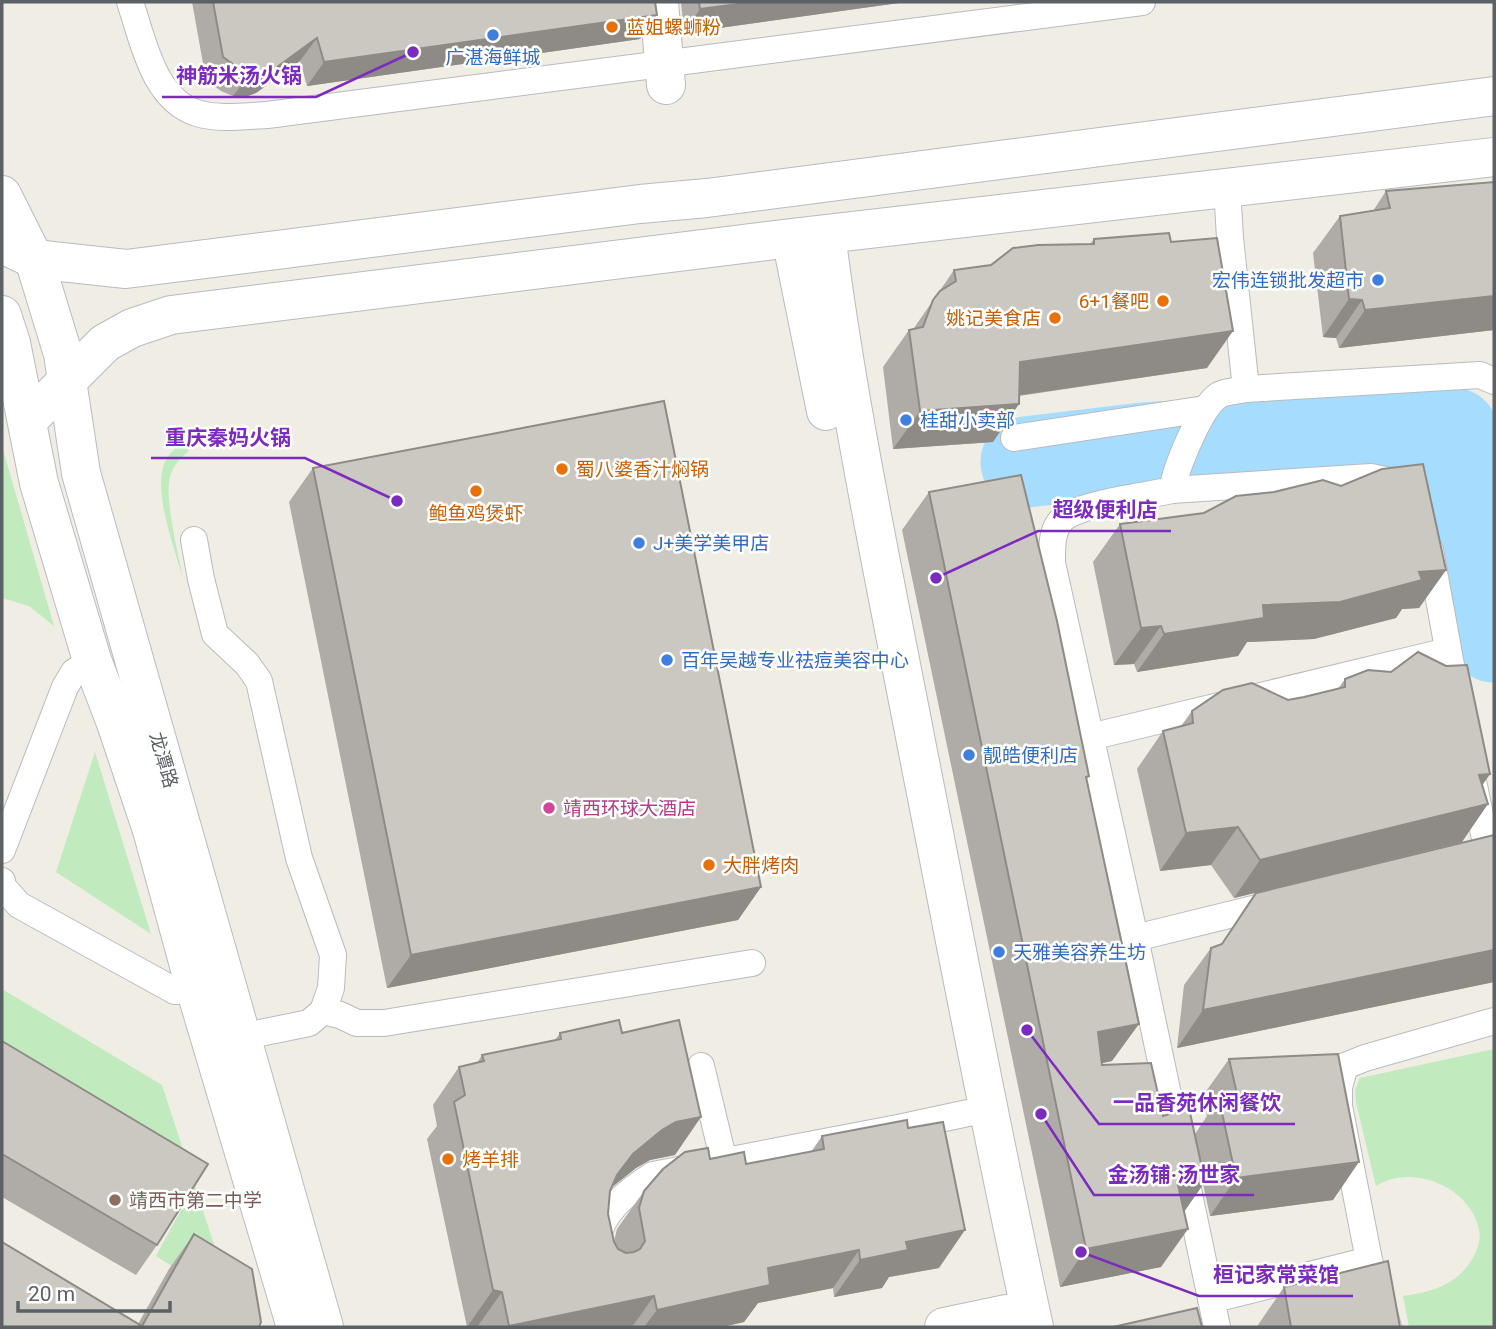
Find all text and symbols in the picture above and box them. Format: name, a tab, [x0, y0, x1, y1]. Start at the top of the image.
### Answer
place label: 蓝姐螺蛳粉	[626, 16, 721, 39]
marker: 蓝姐螺蛳粉	[604, 19, 620, 35]
marker: 广湛海鲜城	[485, 27, 501, 43]
place label: 广湛海鲜城	[445, 46, 541, 69]
callout: 神筋米汤火锅	[162, 55, 316, 97]
text: 神筋米汤火锅	[176, 64, 302, 88]
place label: 宏伟连锁批发超市	[1212, 269, 1364, 292]
marker: 宏伟连锁批发超市	[1370, 272, 1386, 288]
place label: 6+1餐吧	[1079, 290, 1149, 313]
marker: 6+1餐吧	[1155, 293, 1171, 309]
place label: 姚记美食店	[946, 307, 1041, 330]
marker: 姚记美食店	[1047, 310, 1063, 326]
place label: 桂甜小卖部	[920, 409, 1015, 432]
marker: 桂甜小卖部	[898, 412, 914, 428]
callout: 重庆秦妈火锅	[151, 416, 305, 458]
text: 重庆秦妈火锅	[165, 426, 291, 450]
place label: 蜀八婆香汁焖锅	[576, 458, 709, 481]
marker: 蜀八婆香汁焖锅	[554, 461, 570, 477]
marker: 鲍鱼鸡煲虾	[468, 483, 484, 499]
callout: 超级便利店	[1038, 489, 1171, 531]
text: 超级便利店	[1053, 498, 1158, 522]
place label: 鲍鱼鸡煲虾	[428, 502, 524, 525]
place label: J+美学美甲店	[653, 532, 769, 555]
marker: J+美学美甲店	[631, 535, 647, 551]
place label: 百年吴越专业祛痘美容中心	[681, 649, 909, 672]
marker: 百年吴越专业祛痘美容中心	[659, 652, 675, 668]
street label: 龙潭路	[145, 730, 182, 791]
place label: 靓皓便利店	[983, 744, 1078, 767]
marker: 靓皓便利店	[961, 747, 977, 763]
place label: 靖西环球大酒店	[563, 797, 696, 820]
marker: 靖西环球大酒店	[541, 800, 557, 816]
place label: 大胖烤肉	[723, 854, 799, 877]
marker: 大胖烤肉	[701, 857, 717, 873]
place label: 天雅美容养生坊	[1013, 941, 1146, 964]
marker: 天雅美容养生坊	[991, 944, 1007, 960]
callout: 一品香苑休闲餐饮	[1099, 1082, 1295, 1124]
text: 一品香苑休闲餐饮	[1113, 1091, 1282, 1115]
place label: 烤羊排	[462, 1148, 519, 1171]
marker: 烤羊排	[440, 1151, 456, 1167]
callout: 金汤铺·汤世家	[1094, 1153, 1254, 1195]
text: 金汤铺·汤世家	[1108, 1163, 1240, 1187]
place label: 靖西市第二中学	[129, 1189, 262, 1212]
marker: 靖西市第二中学	[107, 1192, 123, 1208]
callout: 桓记家常菜馆	[1199, 1254, 1353, 1296]
text: 桓记家常菜馆	[1213, 1263, 1339, 1287]
scale bar	[18, 1270, 170, 1314]
text: 20 m	[28, 1282, 75, 1306]

